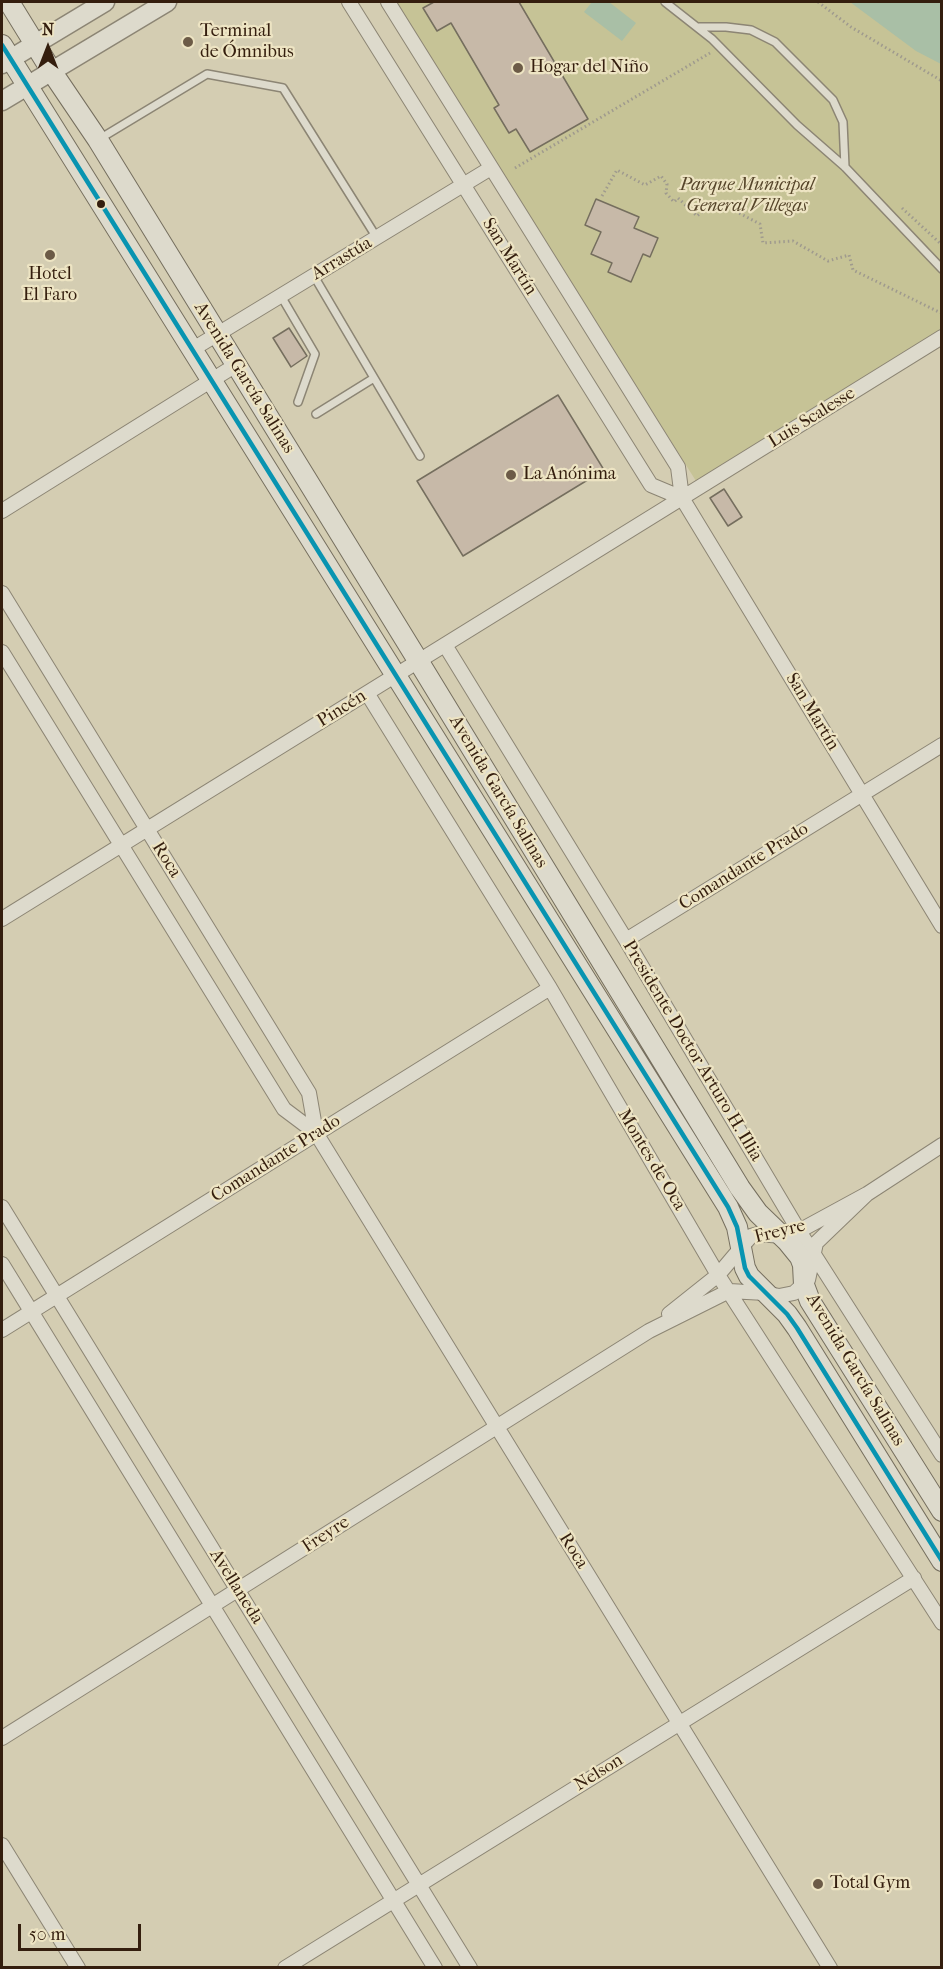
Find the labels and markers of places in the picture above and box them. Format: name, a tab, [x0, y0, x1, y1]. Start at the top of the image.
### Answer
place label: Terminal de Ómnibus	[200, 21, 294, 63]
marker: Terminal de Ómnibus	[181, 35, 195, 49]
place label: Hogar del Niño	[530, 57, 648, 79]
marker: Hogar del Niño	[511, 61, 525, 75]
unlabelled marker	[95, 198, 107, 210]
marker: Hotel El Faro	[43, 248, 57, 262]
place label: Hotel El Faro	[23, 264, 77, 306]
place label: La Anónima	[523, 464, 616, 486]
marker: La Anónima	[504, 468, 518, 482]
place label: Total Gym	[830, 1873, 910, 1895]
marker: Total Gym	[811, 1877, 825, 1891]

